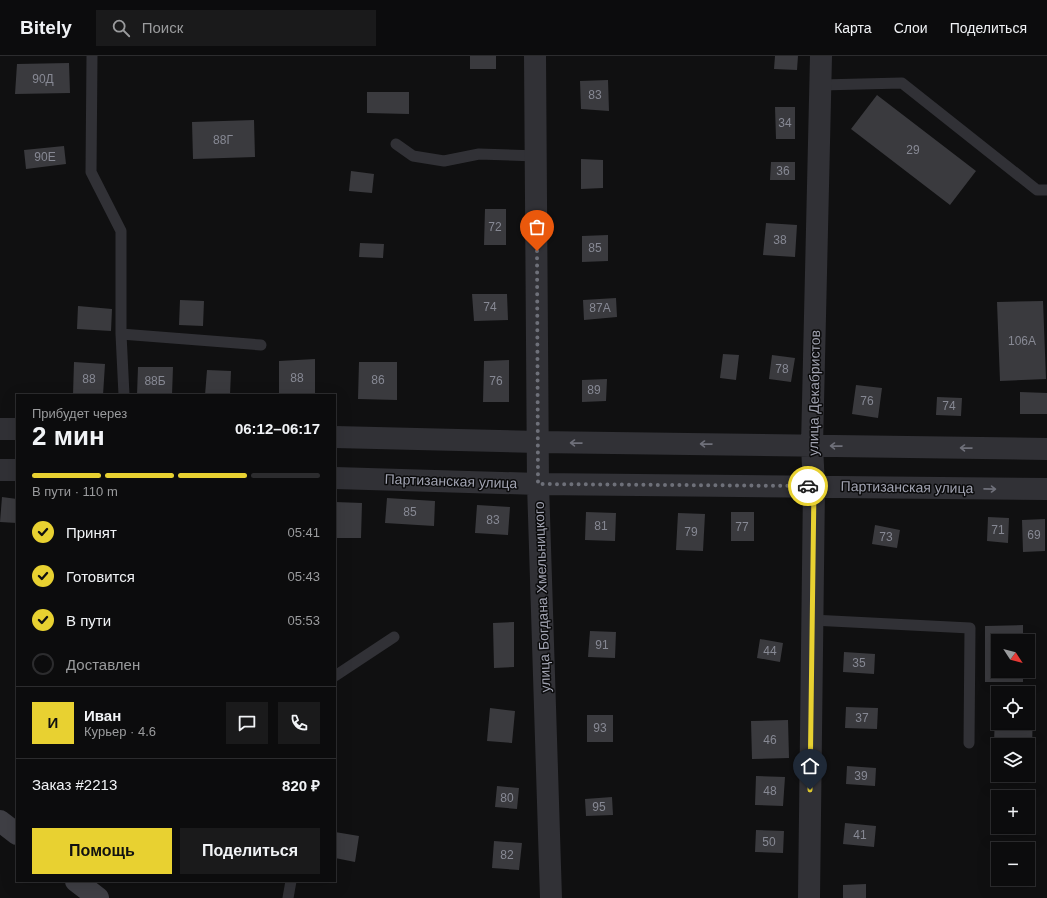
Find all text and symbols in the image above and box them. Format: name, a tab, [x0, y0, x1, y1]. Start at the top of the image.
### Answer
search box	[96, 10, 376, 46]
text: Bitely	[20, 17, 72, 38]
icon: search	[110, 17, 132, 39]
text: Поиск	[142, 19, 183, 36]
text: Карта	[834, 20, 872, 36]
text: Слои	[894, 20, 928, 36]
text: Поделиться	[950, 20, 1027, 36]
house number: 90Д	[32, 72, 54, 86]
house number: 83	[588, 88, 602, 102]
house number: 34	[778, 116, 792, 130]
house number: 88Г	[213, 133, 233, 147]
house number: 29	[906, 143, 920, 157]
house number: 90Е	[34, 150, 56, 164]
house number: 36	[776, 164, 790, 178]
pin	[520, 210, 554, 251]
icon: bag	[526, 216, 548, 238]
house number: 72	[488, 220, 502, 234]
house number: 38	[773, 233, 787, 247]
house number: 85	[588, 241, 602, 255]
house number: 74	[483, 300, 497, 314]
house number: 87А	[589, 301, 611, 315]
street label: улица Декабристов	[805, 330, 823, 456]
house number: 106А	[1008, 334, 1036, 348]
house number: 78	[775, 362, 789, 376]
house number: 88	[290, 371, 304, 385]
house number: 88	[82, 372, 96, 386]
house number: 86	[371, 373, 385, 387]
house number: 88Б	[144, 374, 166, 388]
house number: 76	[489, 374, 503, 388]
house number: 89	[587, 383, 601, 397]
house number: 76	[860, 394, 874, 408]
house number: 74	[942, 399, 956, 413]
text: Прибудет через	[32, 406, 127, 421]
text: 06:12–06:17	[235, 420, 320, 437]
text: 2 мин	[32, 421, 105, 451]
one-way arrow	[570, 439, 583, 446]
one-way arrow	[700, 440, 713, 448]
one-way arrow	[830, 442, 843, 450]
one-way arrow	[960, 444, 973, 452]
courier	[788, 466, 828, 506]
street label: Партизанская улица	[384, 471, 518, 491]
icon: car	[797, 475, 819, 497]
street label: Партизанская улица	[841, 478, 974, 496]
text: В пути · 110 m	[32, 484, 118, 499]
one-way arrow	[983, 485, 996, 492]
street label: улица Богдана Хмельницкого	[531, 501, 553, 693]
house number: 85	[403, 505, 417, 519]
house number: 83	[486, 513, 500, 527]
house number: 81	[594, 519, 608, 533]
house number: 77	[735, 520, 749, 534]
icon: check	[32, 521, 54, 543]
house number: 71	[991, 523, 1005, 537]
text: Принят	[66, 524, 117, 541]
text: 05:41	[287, 525, 320, 540]
house number: 79	[684, 525, 698, 539]
house number: 69	[1027, 528, 1041, 542]
house number: 73	[879, 530, 893, 544]
icon: check	[32, 565, 54, 587]
text: Готовится	[66, 568, 135, 585]
text: 05:43	[287, 569, 320, 584]
icon: check	[32, 609, 54, 631]
text: В пути	[66, 612, 111, 629]
text: 05:53	[287, 613, 320, 628]
north arrow	[991, 634, 1035, 678]
map controls	[991, 634, 1035, 886]
house number: 91	[595, 638, 609, 652]
house number: 44	[763, 644, 777, 658]
text: Доставлен	[66, 656, 140, 673]
house number: 35	[852, 656, 866, 670]
button: locate	[991, 686, 1035, 730]
button: chat	[226, 702, 268, 744]
button: phone	[278, 702, 320, 744]
text: Иван	[84, 707, 121, 724]
house number: 37	[855, 711, 869, 725]
text: И	[48, 714, 58, 731]
house number: 93	[593, 721, 607, 735]
text: Курьер · 4.6	[84, 724, 156, 739]
house number: 46	[763, 733, 777, 747]
button: layers	[991, 738, 1035, 782]
pin	[793, 749, 827, 790]
icon: home	[799, 755, 821, 777]
house number: 39	[854, 769, 868, 783]
text: Заказ #2213	[32, 776, 117, 793]
text: 820 ₽	[282, 777, 320, 794]
house number: 48	[763, 784, 777, 798]
button: +	[991, 790, 1035, 834]
house number: 80	[500, 791, 514, 805]
house number: 95	[592, 800, 606, 814]
button: Помощь	[32, 828, 172, 874]
button: Поделиться	[180, 828, 320, 874]
house number: 41	[853, 828, 867, 842]
house number: 50	[762, 835, 776, 849]
button: −	[991, 842, 1035, 886]
house number: 82	[500, 848, 514, 862]

